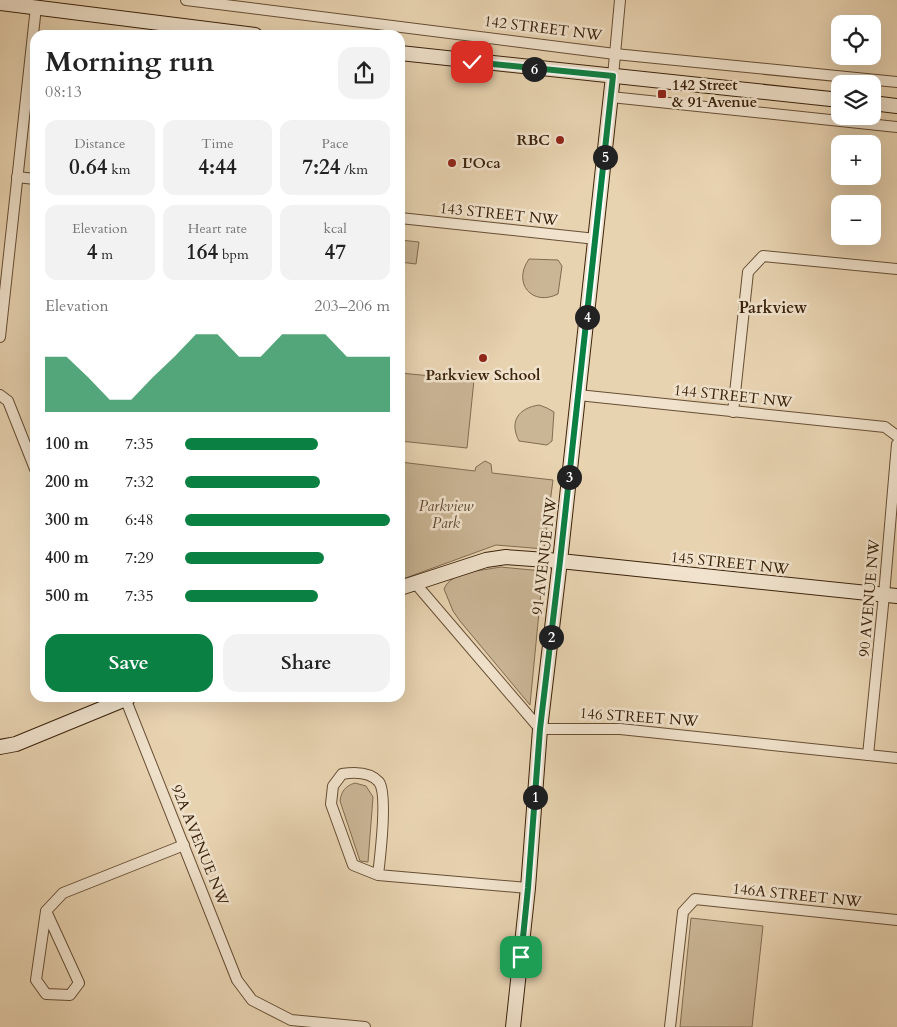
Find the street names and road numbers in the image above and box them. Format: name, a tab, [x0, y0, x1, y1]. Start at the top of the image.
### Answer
street label: 142 STREET NW	[483, 11, 604, 45]
street label: 143 STREET NW	[439, 198, 560, 230]
street label: 144 STREET NW	[673, 380, 794, 412]
street label: 91 AVENUE NW	[527, 496, 561, 616]
street label: 90 AVENUE NW	[854, 538, 884, 658]
street label: 145 STREET NW	[670, 547, 791, 579]
street label: 146 STREET NW	[579, 703, 699, 731]
street label: 92A AVENUE NW	[167, 782, 234, 909]
street label: 146A STREET NW	[732, 878, 863, 912]

